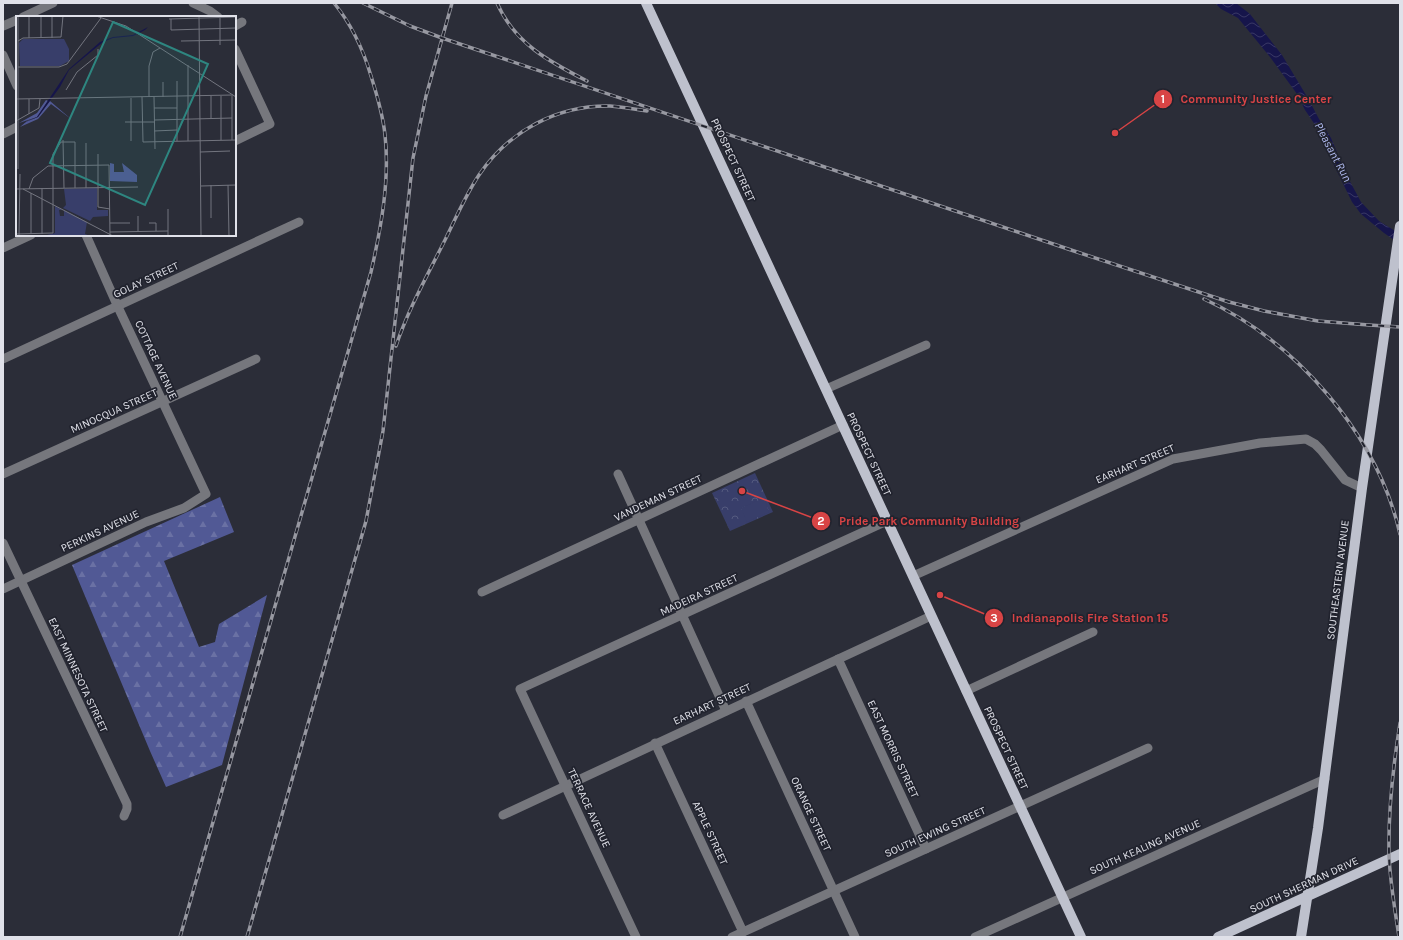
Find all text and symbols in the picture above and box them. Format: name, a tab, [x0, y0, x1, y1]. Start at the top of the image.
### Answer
inset map	[16, 16, 236, 236]
callout: Community Justice Center	[1153, 87, 1340, 111]
text: 1	[1161, 92, 1165, 106]
text: Community Justice Center	[1181, 92, 1332, 106]
street label: PROSPECT STREET	[708, 116, 758, 204]
water label: Pleasant Run	[1312, 120, 1354, 184]
street label: GOLAY STREET	[111, 259, 181, 301]
street label: COTTAGE AVENUE	[132, 318, 180, 402]
street label: MINOCQUA STREET	[69, 386, 160, 436]
street label: PROSPECT STREET	[844, 410, 894, 498]
street label: EARHART STREET	[1094, 441, 1177, 486]
street label: VANDEMAN STREET	[612, 472, 705, 524]
street label: PERKINS AVENUE	[59, 507, 141, 555]
callout: Pride Park Community Building	[811, 509, 1027, 533]
text: 2	[817, 514, 825, 528]
text: Pride Park Community Building	[839, 514, 1019, 528]
street label: SOUTHEASTERN AVENUE	[1324, 519, 1352, 641]
street label: MADEIRA STREET	[658, 571, 741, 619]
callout: Indianapolis Fire Station 15	[984, 606, 1176, 630]
text: 3	[990, 611, 998, 625]
text: Indianapolis Fire Station 15	[1012, 611, 1168, 625]
street label: EAST MINNESOTA STREET	[46, 615, 111, 735]
street label: EARHART STREET	[671, 680, 754, 728]
street label: EAST MORRIS STREET	[865, 698, 922, 800]
street label: PROSPECT STREET	[981, 704, 1031, 792]
street label: TERRACE AVENUE	[565, 766, 613, 850]
street label: ORANGE STREET	[788, 775, 834, 854]
street label: APPLE STREET	[689, 799, 731, 868]
street label: SOUTH EWING STREET	[882, 804, 988, 860]
street label: SOUTH KEALING AVENUE	[1087, 817, 1203, 877]
street label: SOUTH SHERMAN DRIVE	[1248, 854, 1360, 916]

